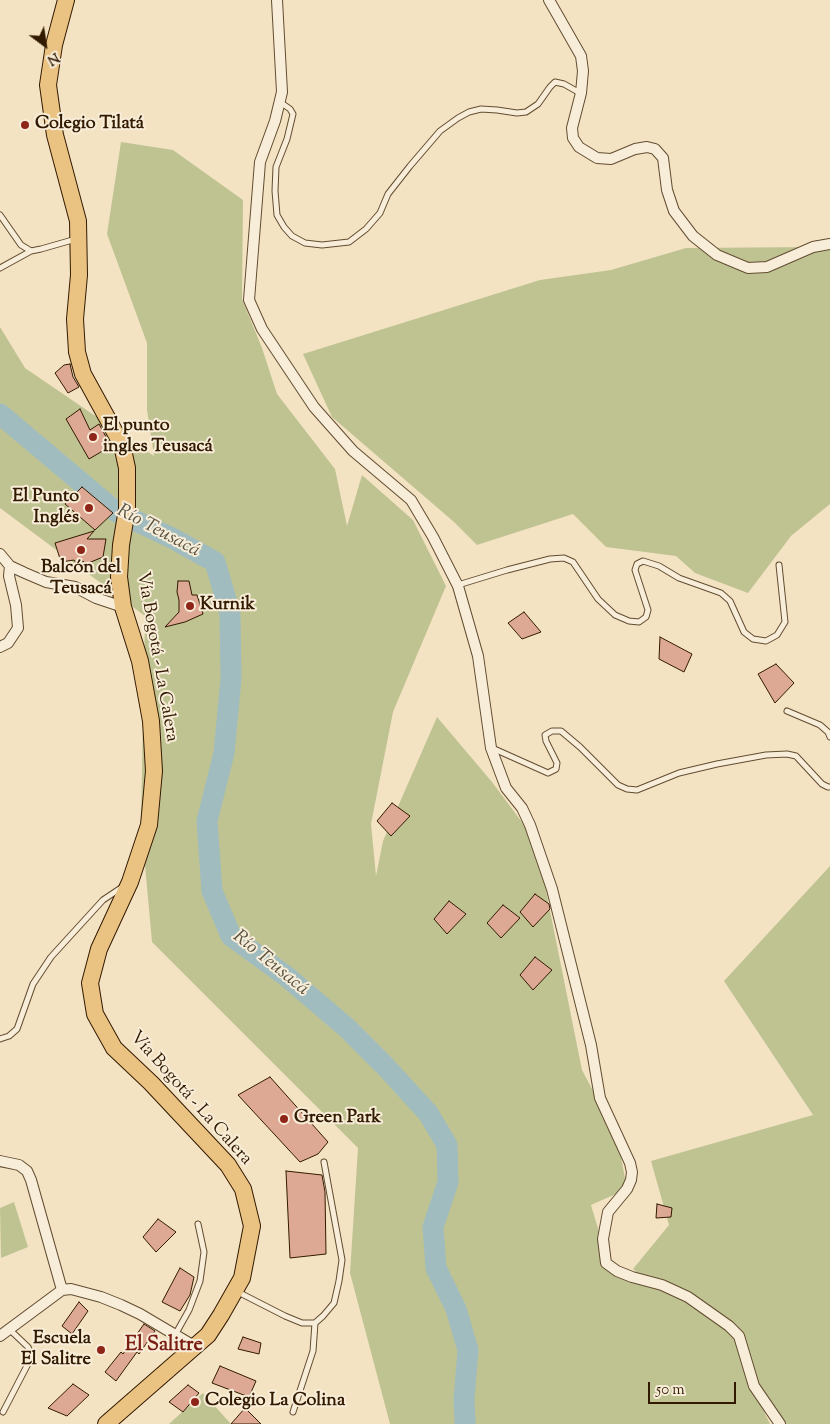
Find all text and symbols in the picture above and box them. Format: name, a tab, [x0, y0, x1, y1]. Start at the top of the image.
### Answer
north arrow	[20, 20, 70, 70]
text: N	[43, 46, 63, 69]
place label: Colegio Tilatá	[35, 114, 144, 136]
marker: Colegio Tilatá	[19, 119, 31, 131]
place label: El punto ingles Teusacá	[103, 416, 213, 458]
marker: El punto ingles Teusacá	[87, 431, 99, 443]
place label: El Punto Inglés	[13, 487, 79, 530]
water label: Río Teusacá	[112, 501, 204, 563]
marker: El Punto Inglés	[83, 502, 95, 514]
marker: Balcón del Teusacá	[75, 544, 87, 556]
place label: Balcón del Teusacá	[41, 558, 121, 600]
street label: Vía Bogotá - La Calera	[130, 570, 182, 744]
place label: Kurnik	[200, 595, 255, 617]
marker: Kurnik	[184, 600, 196, 612]
water label: Río Teusacá	[227, 926, 313, 1002]
street label: Vía Bogotá - La Calera	[124, 1028, 256, 1170]
place label: Green Park	[294, 1108, 381, 1130]
marker: Green Park	[278, 1113, 290, 1125]
place label: Escuela El Salitre	[21, 1329, 91, 1372]
district label: El Salitre	[125, 1335, 203, 1359]
marker: Escuela El Salitre	[95, 1344, 107, 1356]
scale bar	[650, 1372, 738, 1404]
text: 50 m	[656, 1380, 685, 1401]
place label: Colegio La Colina	[205, 1391, 345, 1413]
marker: Colegio La Colina	[189, 1396, 201, 1408]

